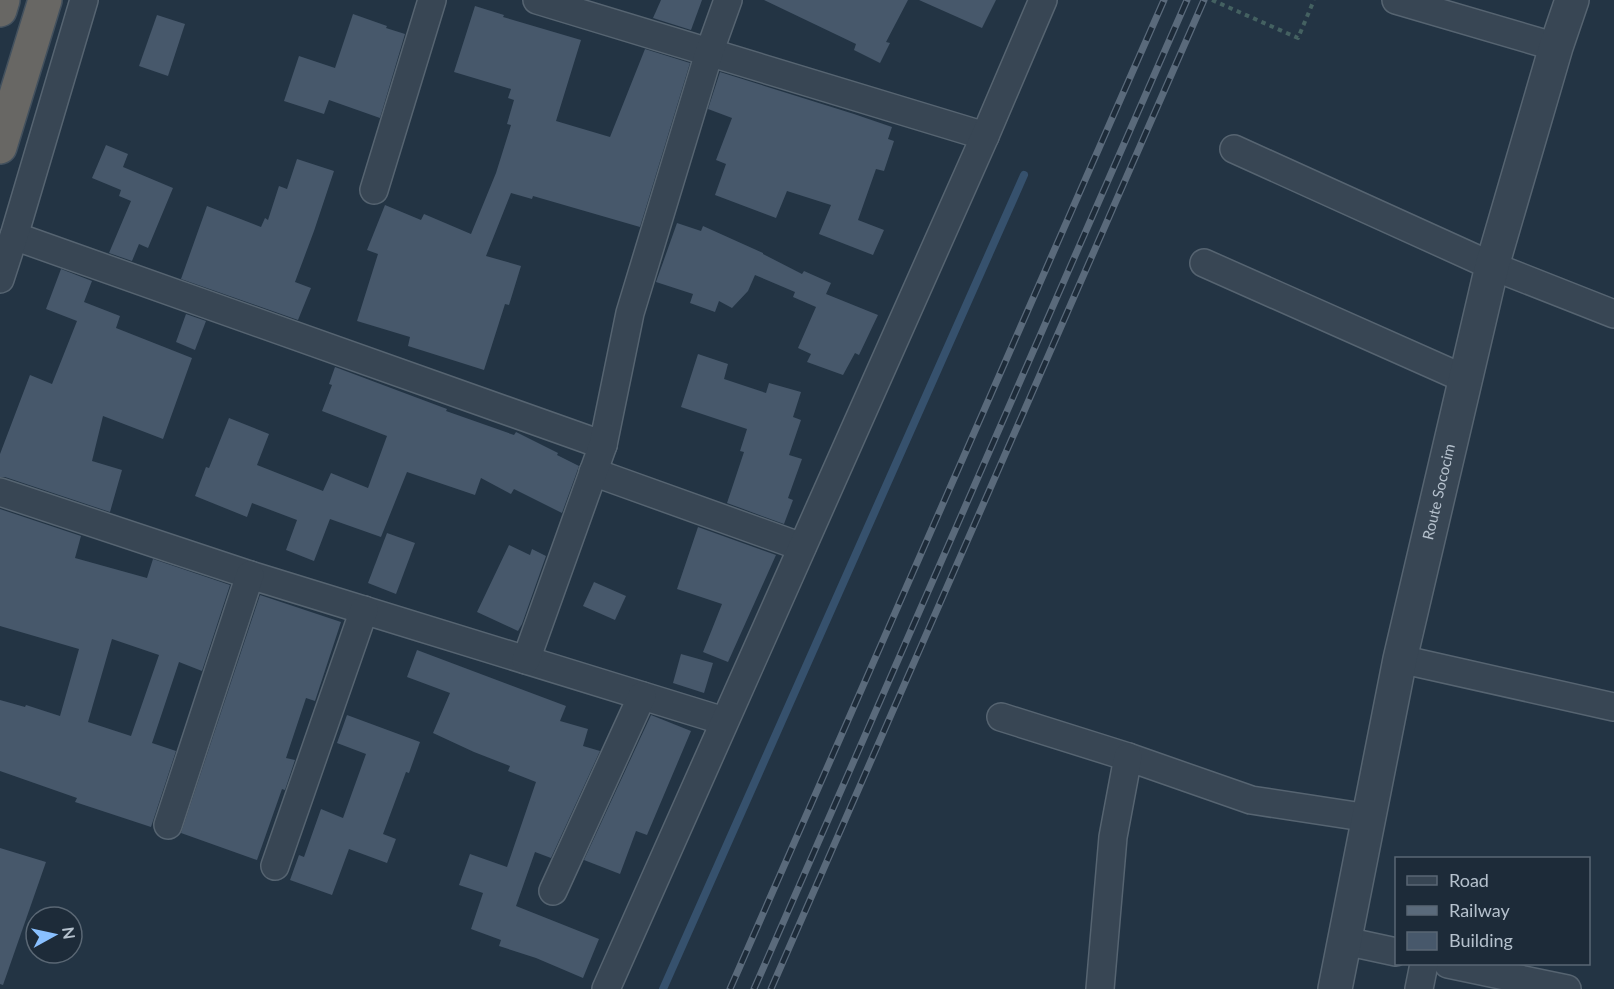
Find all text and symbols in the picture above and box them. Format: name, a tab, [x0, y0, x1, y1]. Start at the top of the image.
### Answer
street label: Route Sococim	[1418, 442, 1458, 541]
legend	[1395, 857, 1590, 965]
text: Road	[1449, 869, 1489, 891]
text: Railway	[1449, 899, 1510, 921]
north arrow	[24, 905, 84, 965]
text: N	[59, 925, 80, 940]
text: Building	[1449, 929, 1513, 951]

